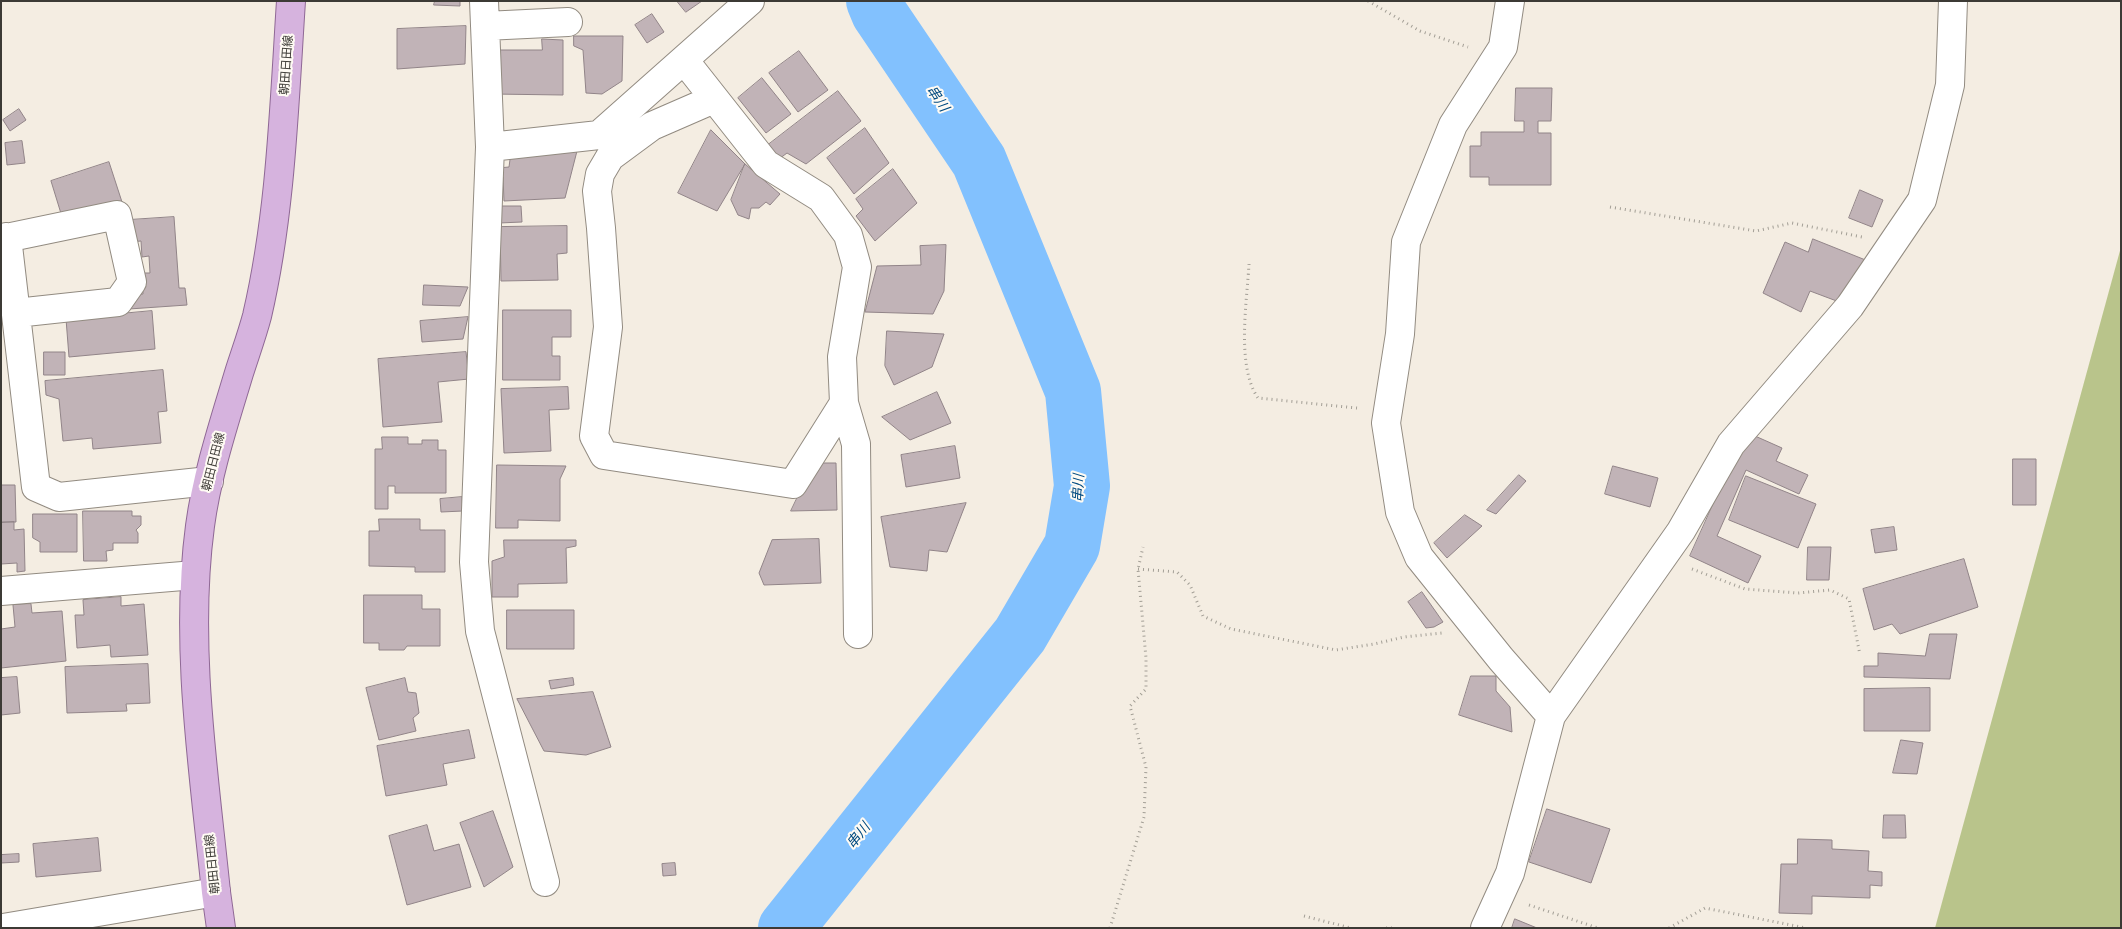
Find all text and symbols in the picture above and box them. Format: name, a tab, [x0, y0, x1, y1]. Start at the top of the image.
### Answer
street label: 朝田日田線	[278, 35, 296, 95]
water label: 串川	[922, 83, 952, 115]
street label: 朝田日田線	[200, 431, 228, 493]
water label: 串川	[1070, 474, 1088, 502]
water label: 串川	[844, 820, 874, 852]
street label: 朝田日田線	[203, 833, 223, 895]

